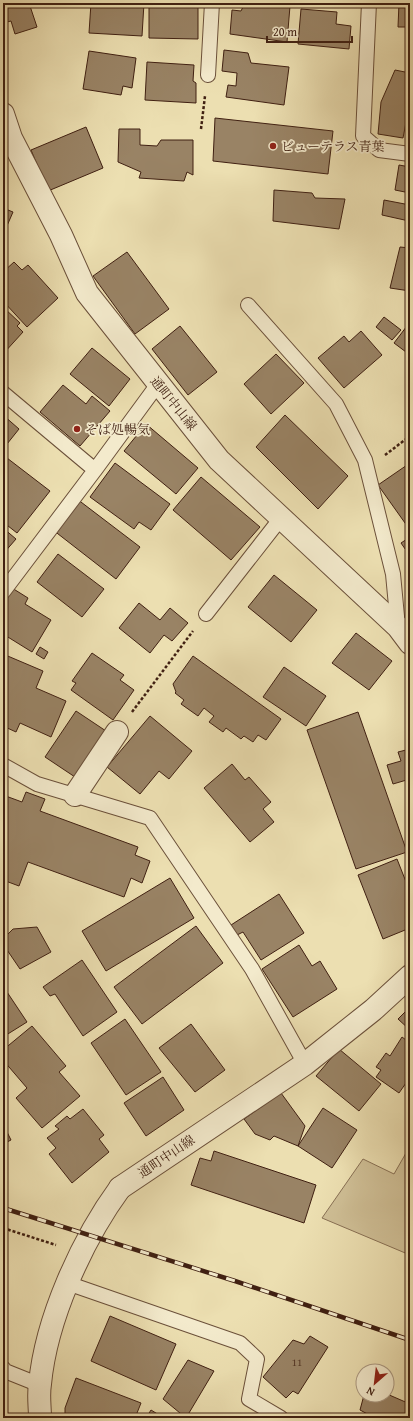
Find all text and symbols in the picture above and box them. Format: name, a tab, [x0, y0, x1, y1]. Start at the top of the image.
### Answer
scale bar	[267, 18, 352, 44]
text: 20 m	[273, 23, 297, 40]
place label: ビューテラス青葉	[281, 137, 385, 156]
marker: ビューテラス青葉	[268, 141, 278, 151]
street label: 通町中山線	[146, 372, 201, 435]
place label: そば処暢気	[85, 420, 150, 439]
marker: そば処暢気	[72, 424, 82, 434]
street label: 通町中山線	[134, 1130, 199, 1182]
house number: 11	[292, 1354, 302, 1370]
north arrow	[355, 1363, 395, 1403]
text: N	[363, 1383, 377, 1401]

